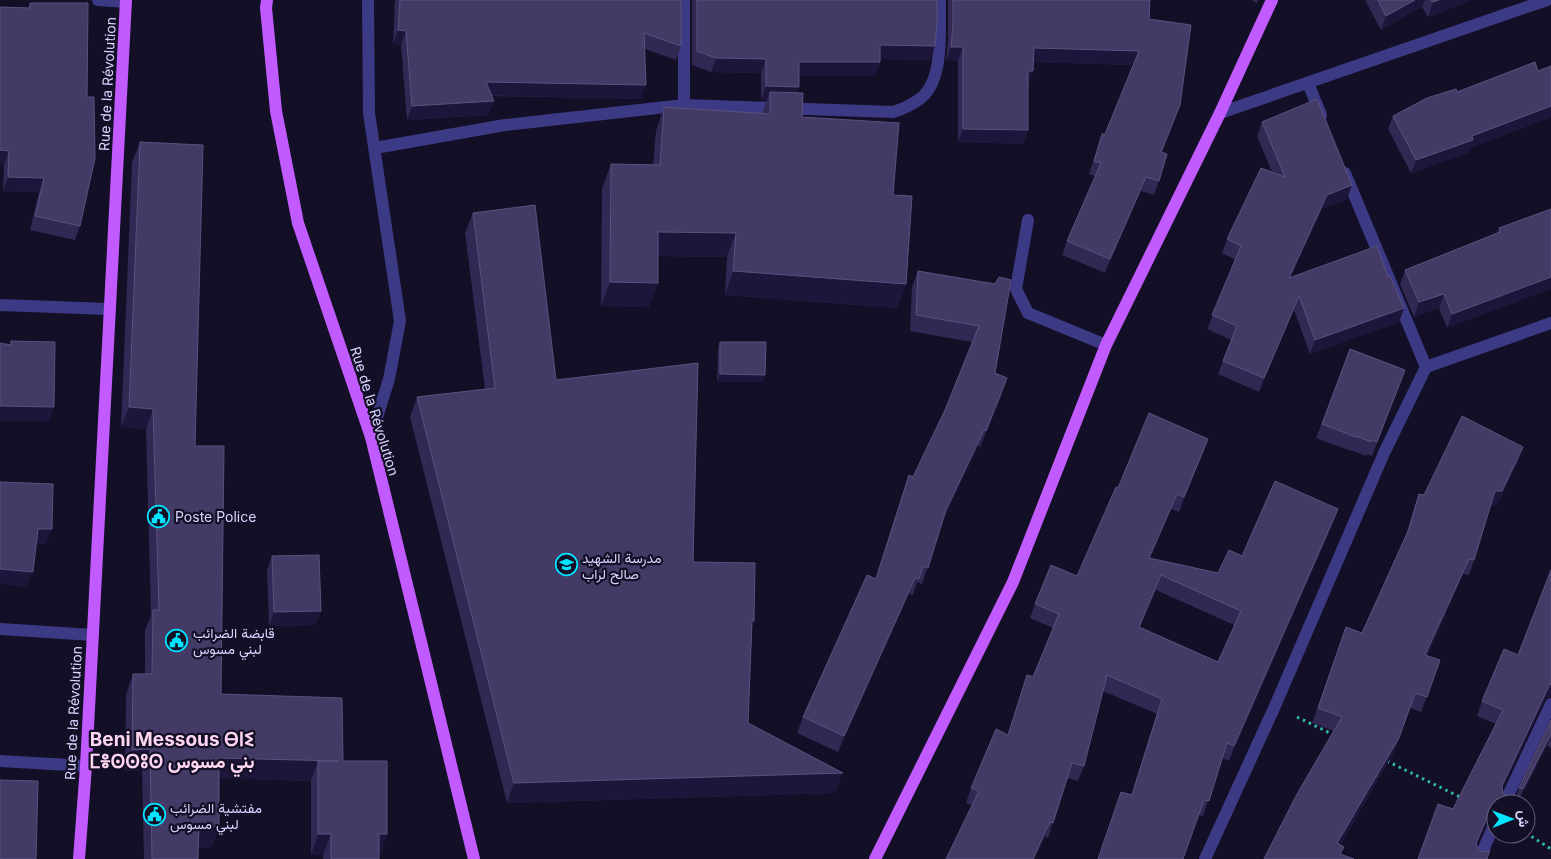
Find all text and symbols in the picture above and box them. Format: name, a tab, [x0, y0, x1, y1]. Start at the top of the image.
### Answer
street label: Rue de la Révolution	[95, 17, 119, 151]
street label: Rue de la Révolution	[347, 344, 403, 478]
public building icon: Poste Police	[147, 504, 171, 528]
place label: Poste Police	[175, 508, 256, 525]
place label: مدرسة الشهيد صالح لراب	[582, 549, 661, 585]
school or university icon: مدرسة الشهيد صالح لراب	[554, 553, 578, 577]
place label: قابضة الضرائب لبني مسوس	[193, 624, 275, 661]
public building icon: قابضة الضرائب لبني مسوس	[165, 628, 189, 652]
street label: Rue de la Révolution	[61, 646, 85, 780]
district label: Beni Messous ⴱⵏⵉ ⵎⴻⵙⵙⵓⵙ بني مسوس	[89, 728, 255, 778]
north arrow	[1486, 794, 1536, 844]
place label: مفتشية الضرائب لبني مسوس	[170, 799, 262, 836]
public building icon: مفتشية الضرائب لبني مسوس	[142, 803, 166, 827]
text: ش	[1515, 810, 1533, 828]

